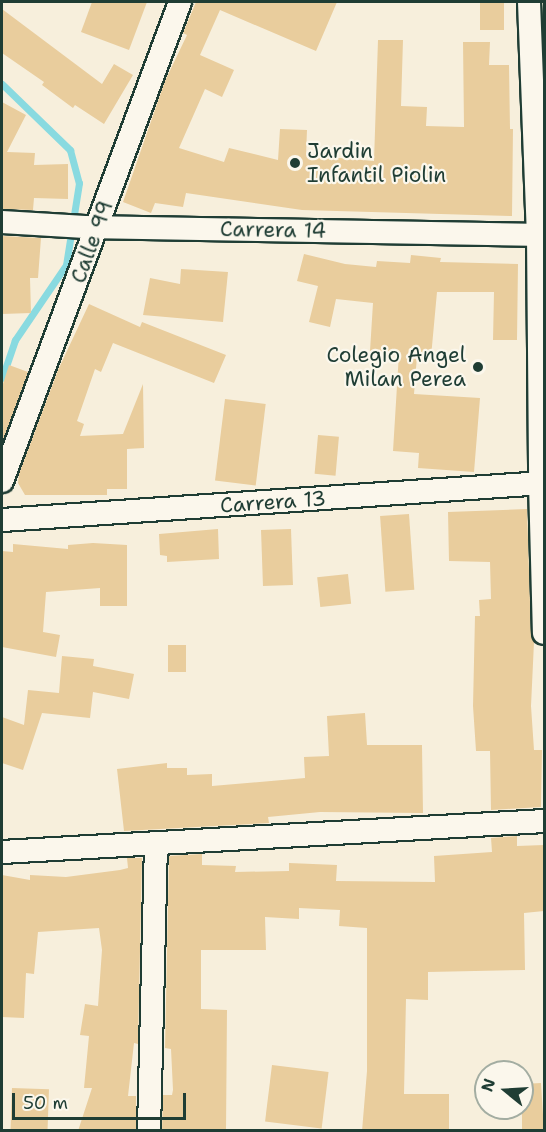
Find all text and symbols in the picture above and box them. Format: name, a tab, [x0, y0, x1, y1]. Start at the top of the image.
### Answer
place label: Jardin Infantil Piolin	[307, 138, 446, 188]
marker: Jardin Infantil Piolin	[288, 156, 302, 170]
street label: Calle 99	[66, 197, 118, 287]
street label: Carrera 14	[220, 216, 326, 244]
place label: Colegio Angel Milan Perea	[326, 342, 466, 392]
marker: Colegio Angel Milan Perea	[471, 360, 485, 374]
street label: Carrera 13	[219, 486, 327, 518]
north arrow	[474, 1060, 534, 1120]
text: N	[476, 1076, 500, 1094]
scale bar	[15, 1081, 189, 1119]
text: 50 m	[23, 1091, 68, 1115]

